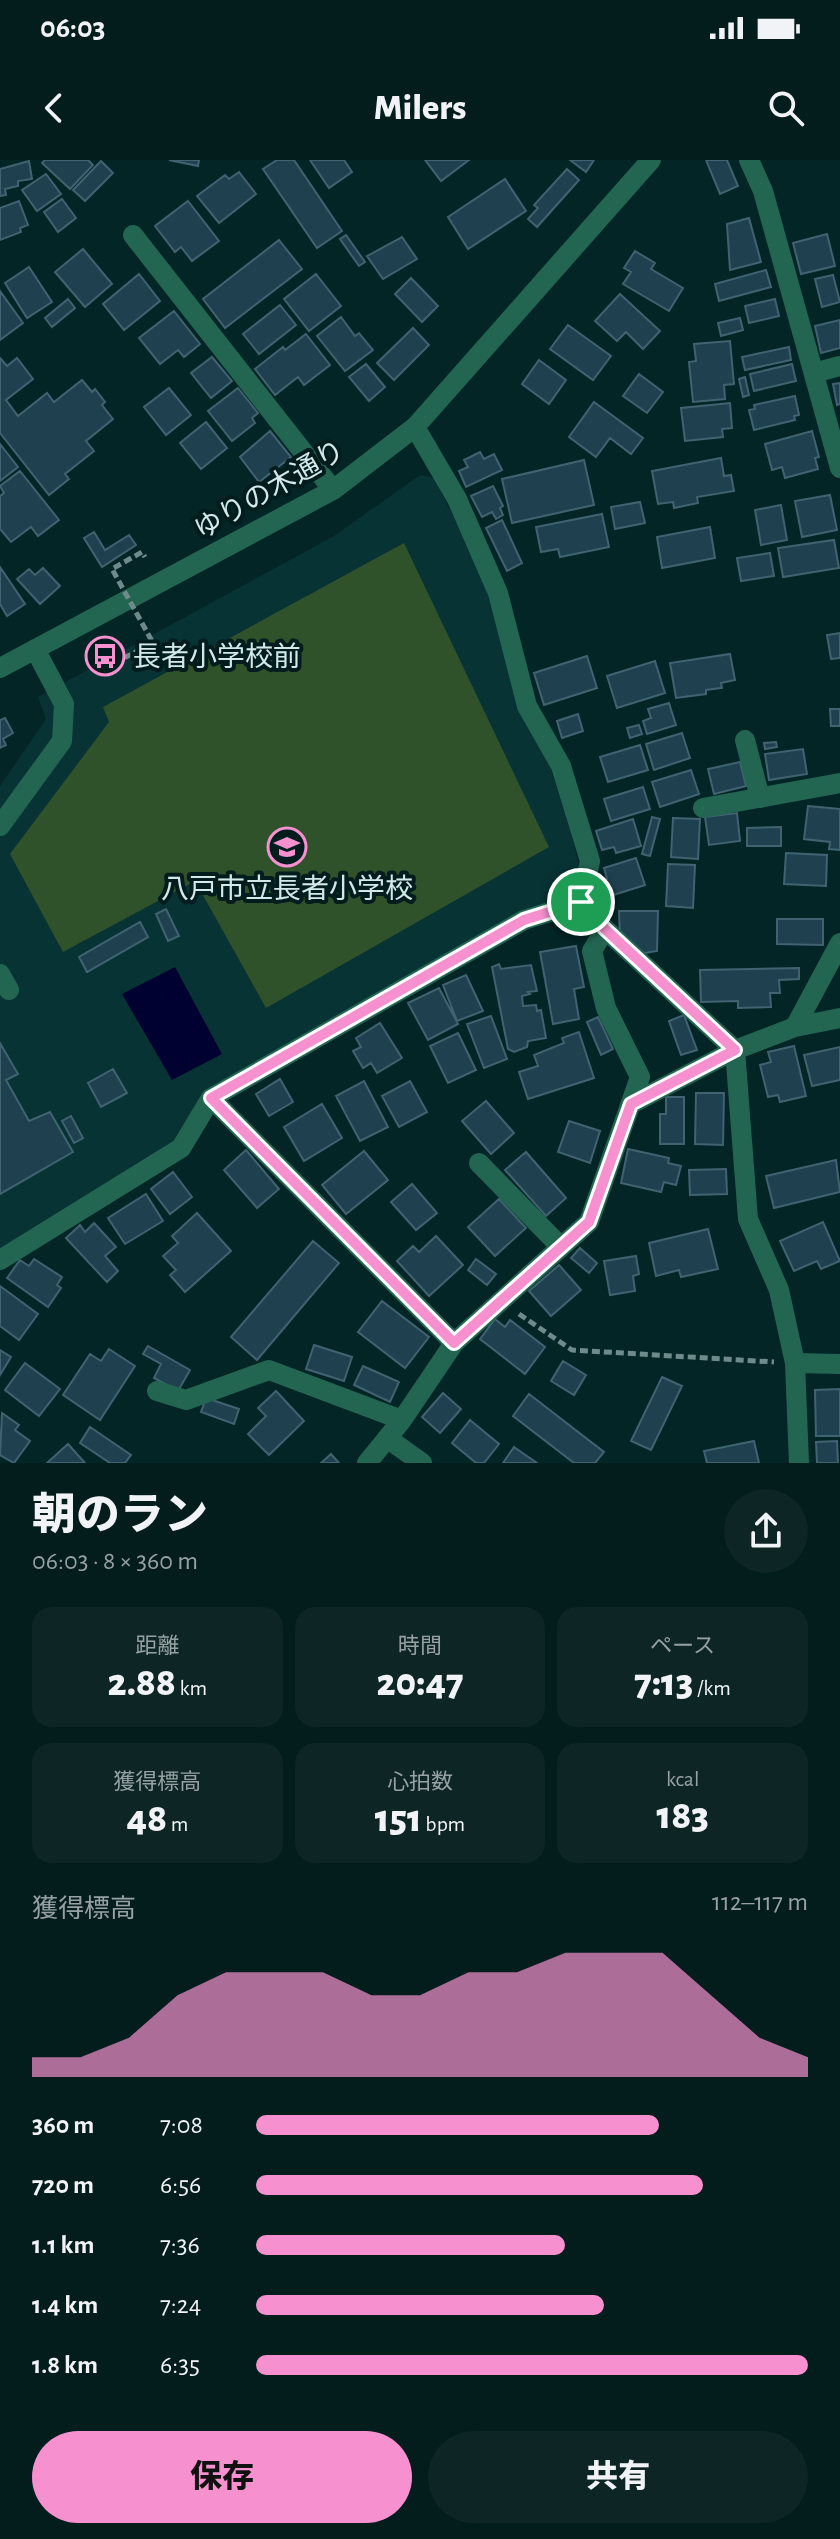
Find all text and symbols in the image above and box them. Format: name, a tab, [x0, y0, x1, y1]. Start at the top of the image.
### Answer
text: 06:03	[40, 13, 106, 43]
icon: back	[32, 86, 76, 130]
icon: search	[764, 86, 808, 130]
text: Milers	[374, 90, 466, 126]
street label: ゆりの木通り	[189, 435, 350, 545]
bus stop icon: 長者小学校前	[84, 635, 126, 677]
place label: 長者小学校前	[133, 642, 301, 672]
school or university icon: 八戸市立長者小学校	[266, 826, 308, 868]
pin	[547, 868, 615, 936]
place label: 八戸市立長者小学校	[161, 874, 413, 904]
icon: arrive	[559, 880, 603, 924]
button: share	[724, 1489, 808, 1573]
text: 朝のラン	[32, 1494, 208, 1538]
text: 06:03 · 8 × 360 m	[32, 1548, 198, 1574]
text: 距離	[135, 1635, 179, 1657]
text: 時間	[398, 1635, 442, 1657]
text: ペース	[650, 1635, 715, 1657]
text: 2.88	[107, 1663, 176, 1703]
text: 20:47	[376, 1663, 464, 1703]
text: 7:13	[634, 1663, 693, 1703]
text: km	[176, 1677, 207, 1699]
text: /km	[693, 1677, 731, 1699]
text: kcal	[666, 1768, 699, 1790]
text: 獲得標高	[113, 1771, 201, 1793]
text: 心拍数	[387, 1771, 453, 1793]
text: 183	[656, 1796, 709, 1836]
text: 48	[126, 1799, 167, 1839]
text: 151	[375, 1799, 422, 1839]
text: m	[167, 1813, 188, 1835]
text: bpm	[422, 1813, 465, 1835]
text: 112–117 m	[712, 1889, 808, 1915]
text: 獲得標高	[32, 1896, 136, 1922]
text: 360 m	[32, 2112, 94, 2138]
text: 7:08	[160, 2112, 203, 2138]
text: 720 m	[32, 2172, 94, 2198]
text: 6:56	[160, 2172, 201, 2198]
text: 1.1 km	[32, 2232, 94, 2258]
text: 7:36	[160, 2232, 200, 2258]
text: 1.4 km	[32, 2292, 98, 2318]
text: 7:24	[160, 2292, 201, 2318]
text: 1.8 km	[32, 2352, 98, 2378]
text: 6:35	[160, 2352, 200, 2378]
button: 保存	[32, 2431, 412, 2523]
button: 共有	[428, 2431, 808, 2523]

